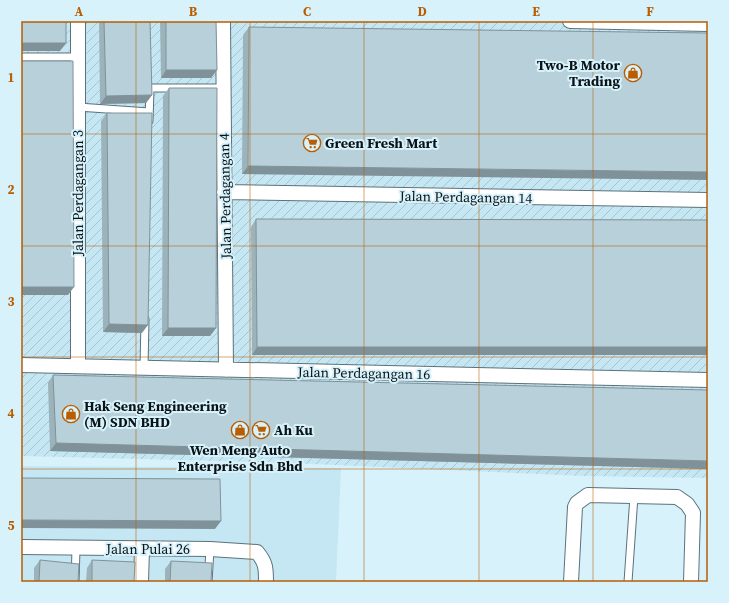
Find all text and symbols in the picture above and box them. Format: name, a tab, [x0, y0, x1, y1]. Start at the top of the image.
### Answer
text: A	[75, 3, 84, 20]
text: B	[189, 3, 198, 20]
text: C	[303, 3, 311, 20]
text: D	[417, 3, 427, 20]
text: E	[532, 3, 540, 20]
text: F	[646, 3, 654, 20]
place label: Two-B Motor Trading	[537, 55, 620, 91]
shop icon: Two-B Motor Trading	[623, 63, 643, 83]
text: 1	[7, 69, 15, 86]
street label: Jalan Perdagangan 3	[68, 130, 88, 257]
street label: Jalan Perdagangan 4	[214, 133, 236, 260]
supermarket icon: Green Fresh Mart	[302, 133, 322, 153]
place label: Green Fresh Mart	[325, 133, 438, 153]
text: 2	[7, 181, 15, 198]
street label: Jalan Perdagangan 14	[398, 186, 533, 208]
text: 3	[7, 293, 15, 310]
street label: Jalan Perdagangan 16	[296, 362, 431, 384]
place label: Hak Seng Engineering (M) SDN BHD	[84, 396, 227, 432]
shop icon: Hak Seng Engineering (M) SDN BHD	[61, 404, 81, 424]
text: 4	[7, 405, 15, 422]
shop icon: Wen Meng Auto Enterprise Sdn Bhd	[230, 420, 250, 440]
supermarket icon: Ah Ku	[251, 420, 271, 440]
place label: Ah Ku	[274, 420, 313, 440]
place label: Wen Meng Auto Enterprise Sdn Bhd	[177, 440, 303, 476]
text: 5	[7, 517, 15, 534]
street label: Jalan Pulai 26	[105, 539, 190, 559]

